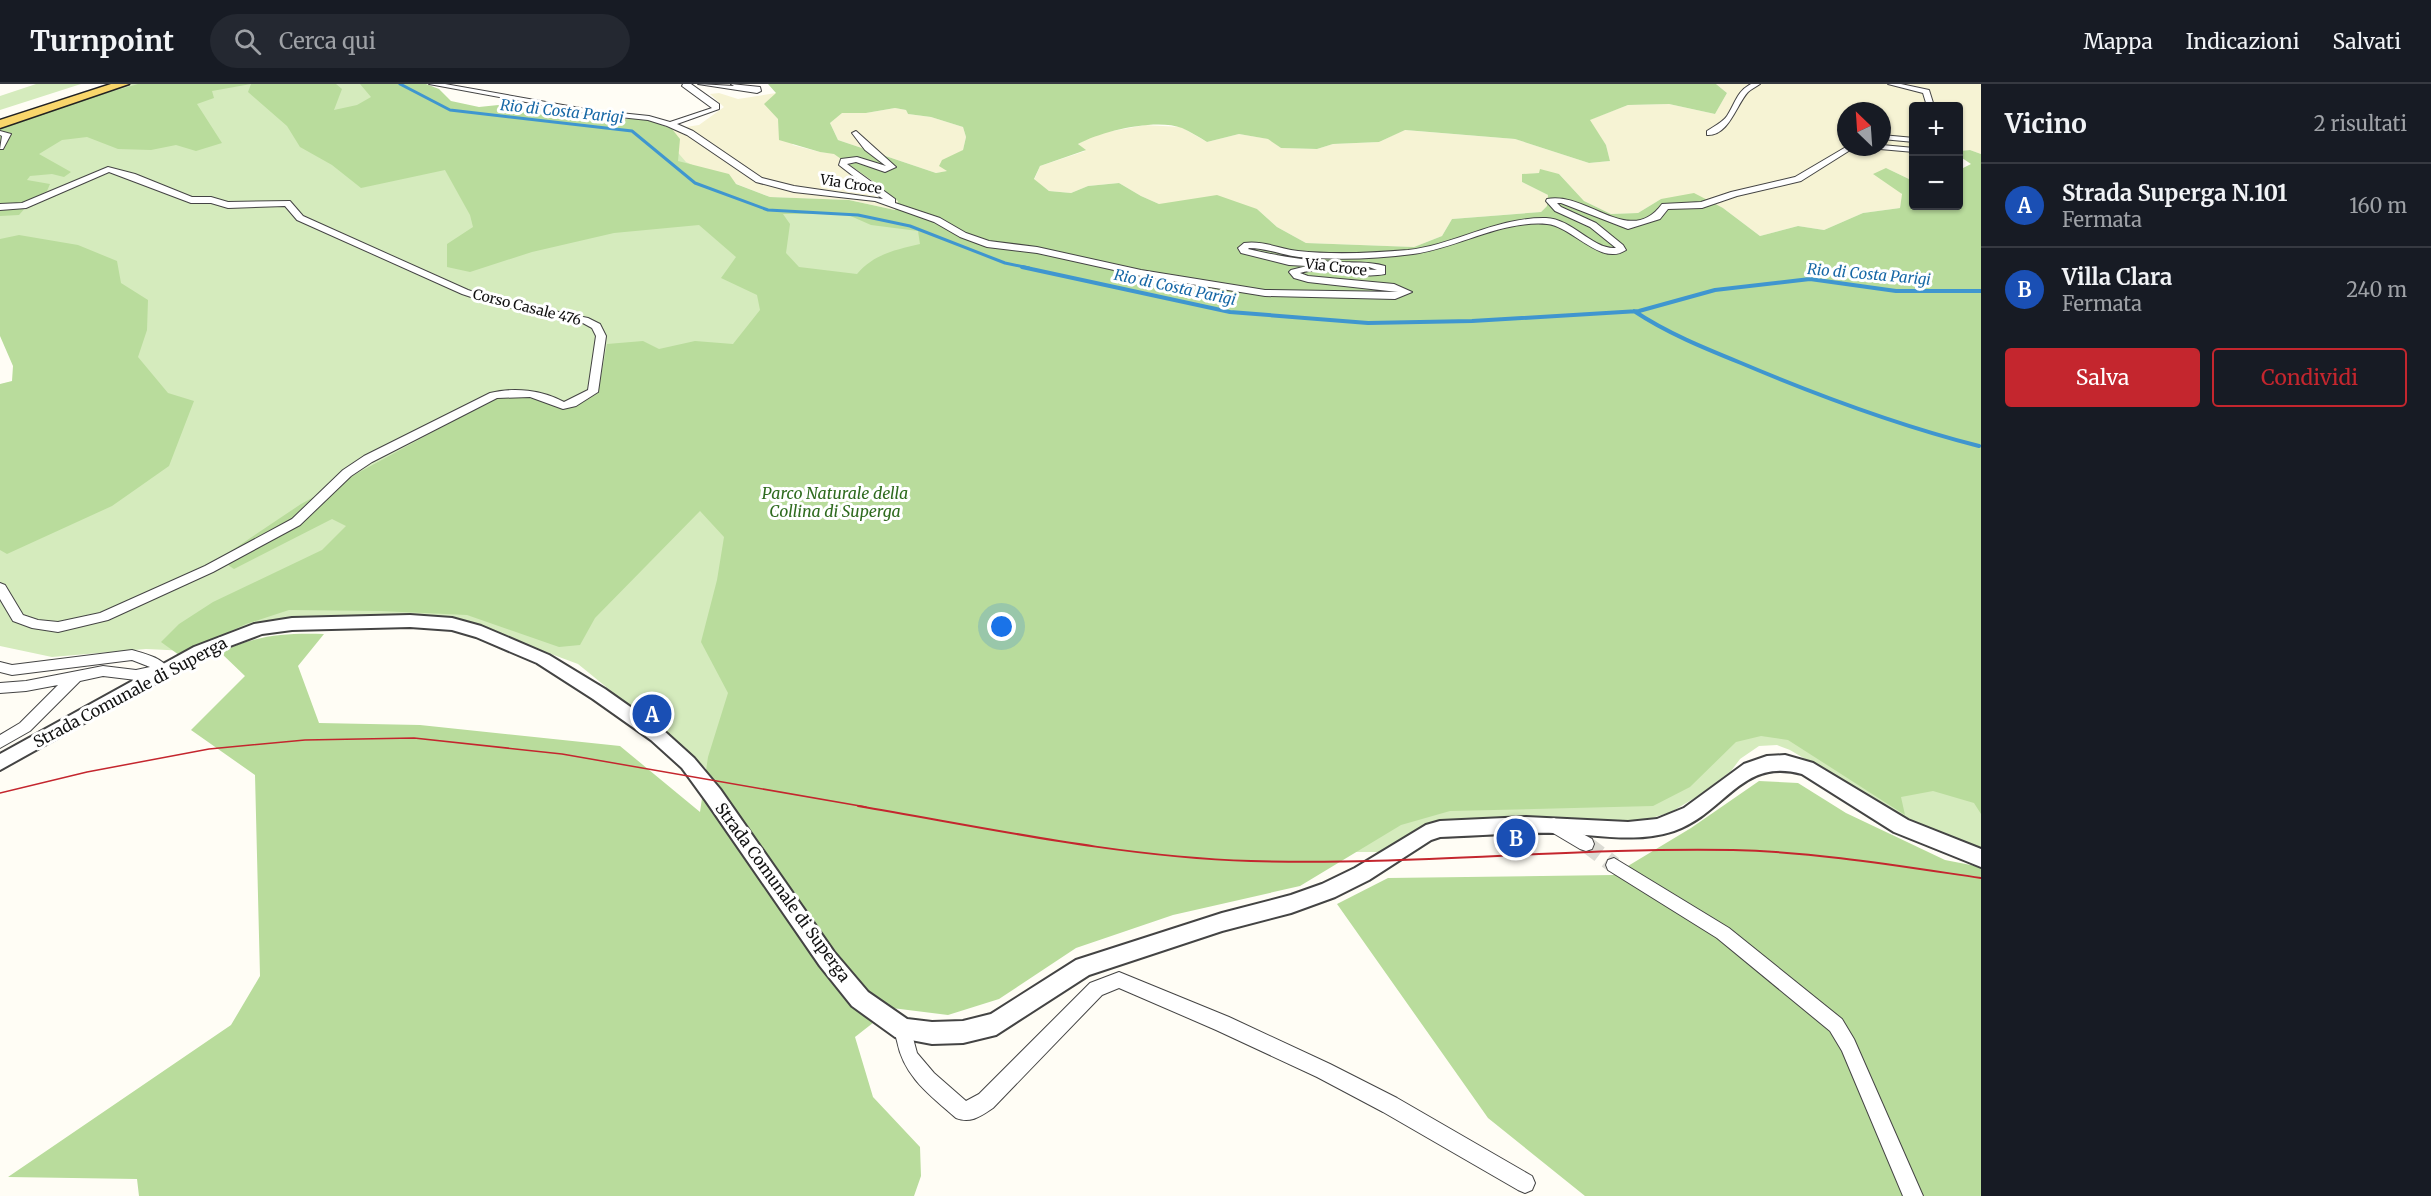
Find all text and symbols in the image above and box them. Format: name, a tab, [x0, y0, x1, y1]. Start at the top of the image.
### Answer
search box	[210, 14, 630, 68]
text: Turnpoint	[30, 23, 174, 59]
icon: search	[231, 25, 264, 58]
text: Cerca qui	[279, 27, 376, 55]
text: Mappa	[2083, 28, 2153, 55]
text: Indicazioni	[2186, 28, 2299, 55]
text: Salvati	[2332, 28, 2401, 55]
water label: Rio di Costa Parigi	[499, 95, 625, 127]
north arrow	[1837, 102, 1891, 156]
map controls	[1909, 102, 1963, 210]
button: +	[1909, 102, 1963, 156]
text: Vicino	[2005, 107, 2087, 140]
text: 2 risultati	[2314, 111, 2407, 136]
button: −	[1909, 156, 1963, 210]
street label: Via Croce	[818, 170, 883, 198]
text: Strada Superga N.101	[2062, 179, 2287, 207]
text: A	[2017, 193, 2032, 218]
text: 160 m	[2349, 193, 2407, 218]
text: Fermata	[2062, 207, 2142, 232]
street label: Via Croce	[1303, 254, 1368, 280]
water label: Rio di Costa Parigi	[1806, 259, 1932, 289]
text: Villa Clara	[2062, 263, 2172, 291]
water label: Rio di Costa Parigi	[1112, 265, 1238, 309]
text: B	[2018, 277, 2031, 302]
text: 240 m	[2346, 277, 2407, 302]
street label: Corso Casale 476	[471, 285, 583, 329]
text: Fermata	[2062, 291, 2142, 316]
button: Salva	[2005, 348, 2200, 407]
button: Condividi	[2212, 348, 2407, 407]
park label: Parco Naturale della Collina di Superga	[762, 483, 908, 521]
your location	[987, 612, 1016, 641]
street label: Strada Comunale di Superga	[30, 632, 231, 752]
pin: A	[632, 692, 672, 736]
street label: Strada Comunale di Superga	[711, 799, 855, 986]
pin: B	[1496, 816, 1536, 861]

